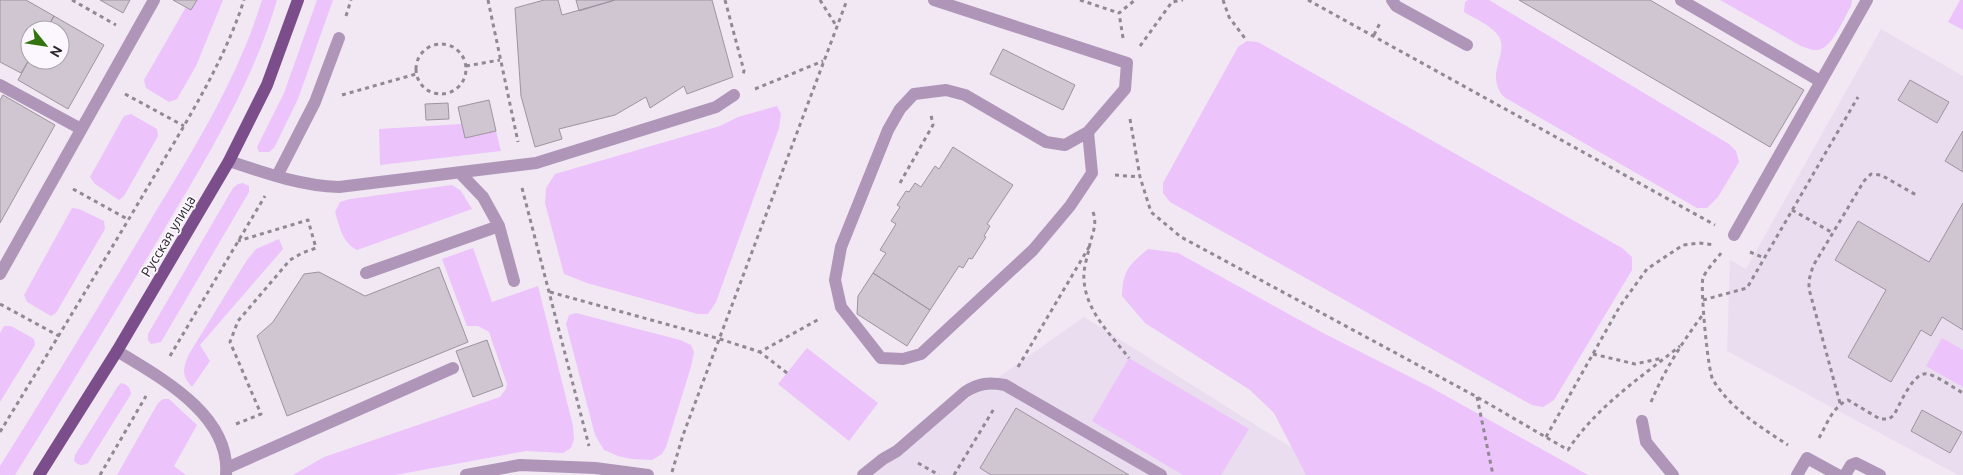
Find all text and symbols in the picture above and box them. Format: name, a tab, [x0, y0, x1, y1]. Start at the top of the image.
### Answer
north arrow	[20, 20, 70, 70]
text: N	[47, 43, 66, 60]
street label: Русская улица	[138, 193, 198, 279]

